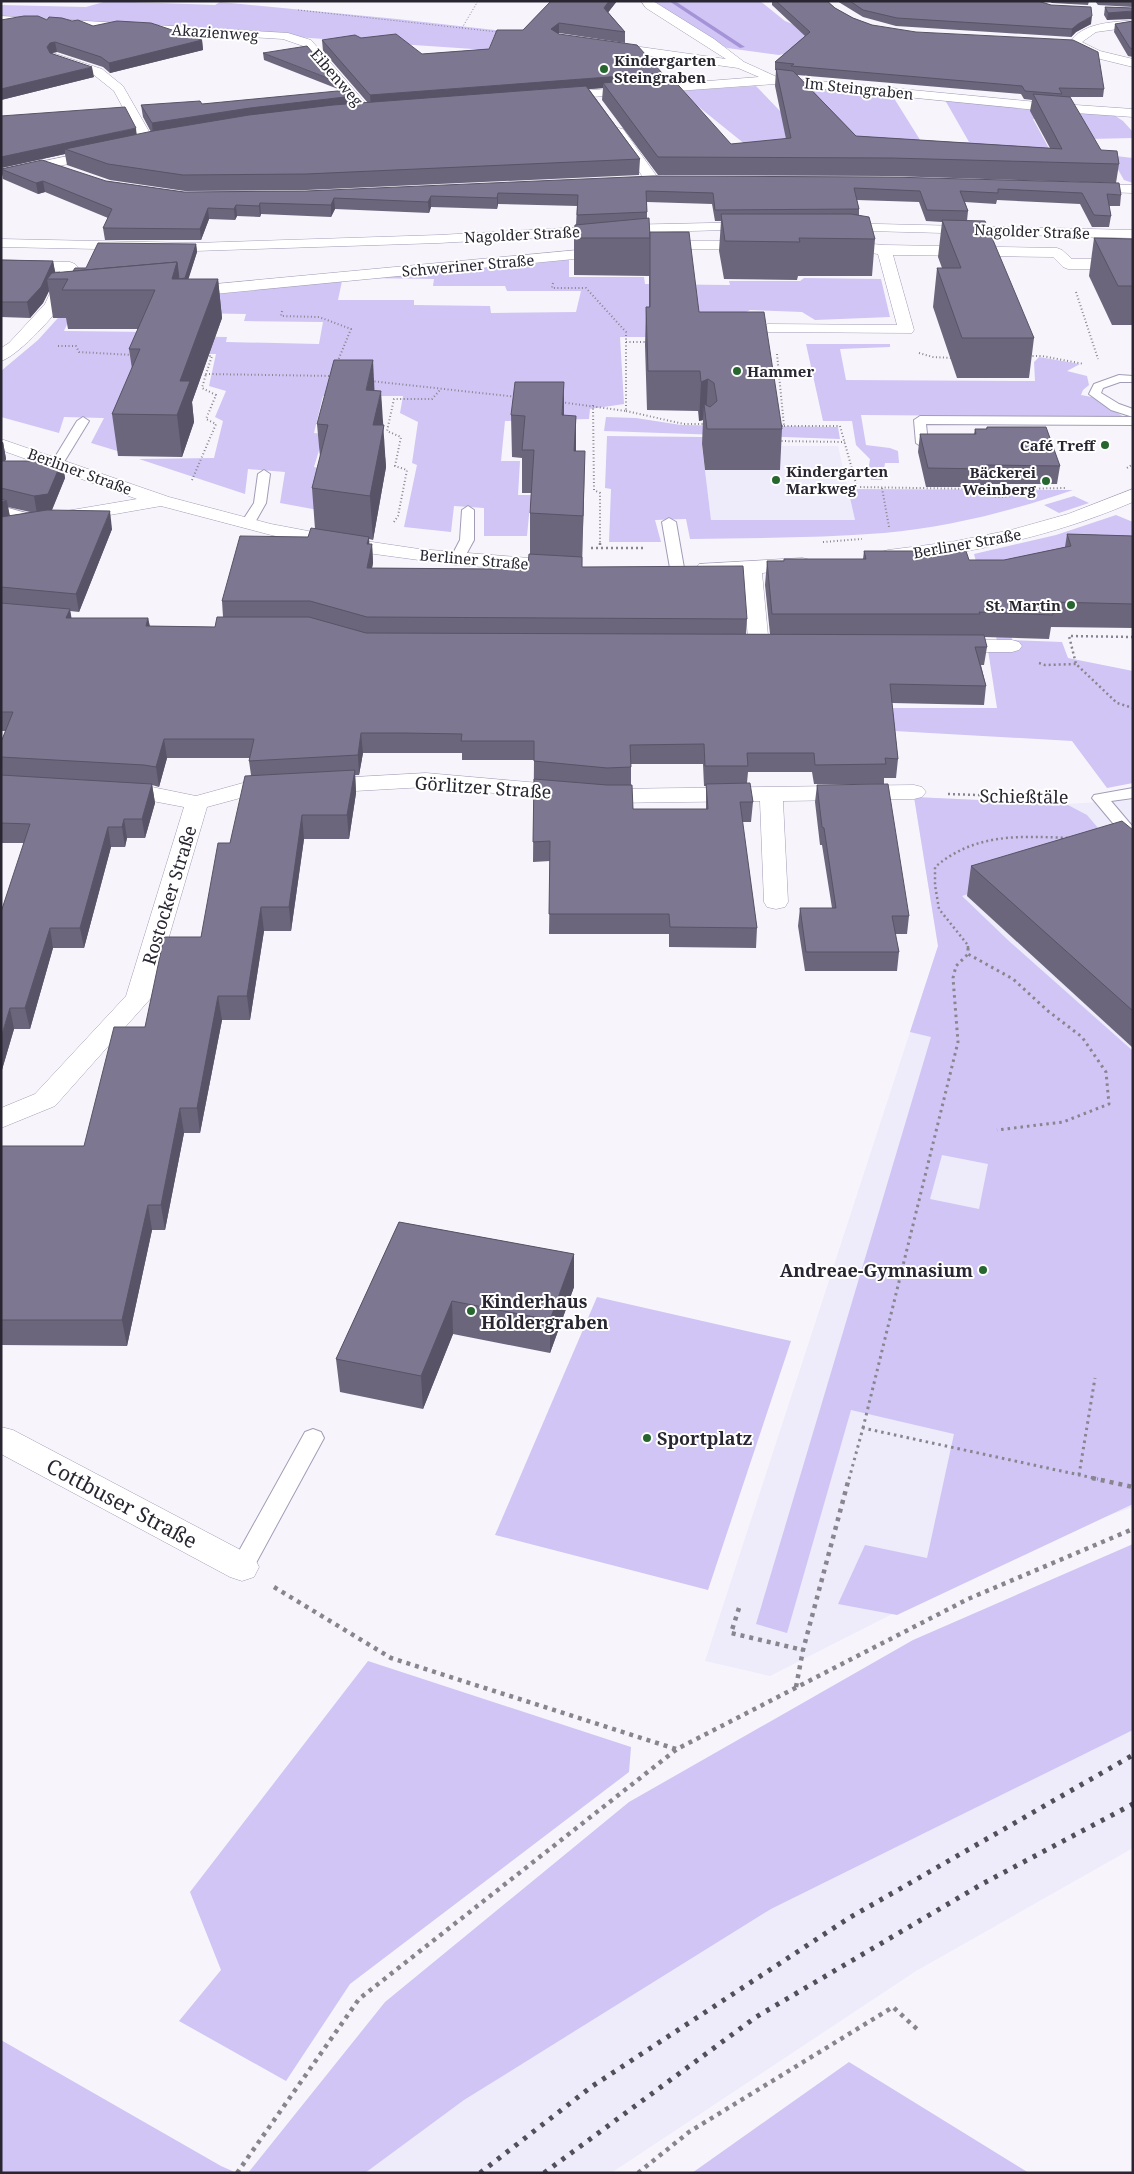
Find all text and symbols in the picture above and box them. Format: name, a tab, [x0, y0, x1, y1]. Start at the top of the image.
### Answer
street label: Akazienweg	[171, 19, 259, 45]
street label: Eibenweg	[306, 44, 368, 110]
place label: Kindergarten Steingraben	[614, 50, 716, 87]
marker: Kindergarten Steingraben	[598, 63, 610, 75]
street label: Im Steingraben	[803, 72, 915, 104]
street label: Nagolder Straße	[974, 219, 1090, 243]
street label: Nagolder Straße	[464, 221, 580, 247]
street label: Schweriner Straße	[401, 249, 535, 281]
place label: Hammer	[747, 361, 814, 381]
marker: Hammer	[731, 365, 743, 377]
place label: Café Treff	[1020, 435, 1097, 455]
marker: Café Treff	[1099, 439, 1111, 451]
street label: Berliner Straße	[25, 443, 135, 499]
place label: Kindergarten Markweg	[786, 461, 888, 498]
place label: Bäckerei Weinberg	[962, 462, 1037, 499]
marker: Kindergarten Markweg	[770, 474, 782, 486]
marker: Bäckerei Weinberg	[1040, 475, 1052, 487]
street label: Berliner Straße	[911, 524, 1023, 562]
street label: Berliner Straße	[419, 544, 529, 574]
place label: St. Martin	[985, 595, 1061, 615]
marker: St. Martin	[1065, 599, 1077, 611]
street label: Görlitzer Straße	[414, 770, 552, 804]
street label: Schießtäle	[979, 783, 1069, 809]
street label: Rostocker Straße	[136, 822, 202, 968]
place label: Andreae-Gymnasium	[780, 1258, 973, 1282]
marker: Andreae-Gymnasium	[977, 1264, 989, 1276]
place label: Kinderhaus Holdergraben	[481, 1289, 608, 1334]
marker: Kinderhaus Holdergraben	[465, 1305, 477, 1317]
place label: Sportplatz	[657, 1426, 752, 1450]
marker: Sportplatz	[641, 1432, 653, 1444]
street label: Cottbuser Straße	[42, 1451, 202, 1555]

